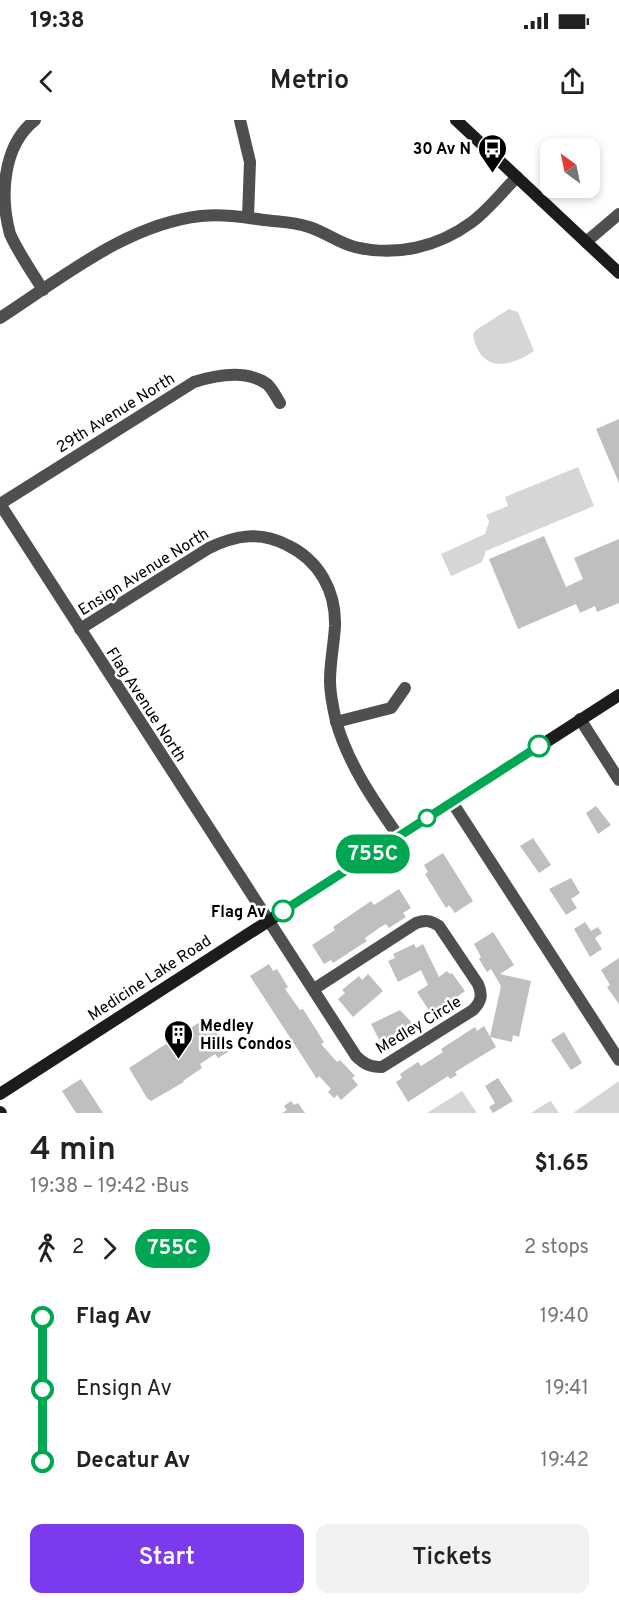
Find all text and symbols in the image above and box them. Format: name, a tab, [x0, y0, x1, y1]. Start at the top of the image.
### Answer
text: 19:38	[30, 8, 85, 35]
text: Metrio	[270, 64, 349, 98]
icon: back	[30, 65, 63, 98]
icon: share	[556, 65, 589, 98]
bus stop icon: 30 Av N	[476, 132, 508, 174]
north arrow	[540, 138, 600, 198]
map controls	[540, 138, 600, 198]
place label: 30 Av N	[413, 140, 471, 160]
street label: 29th Avenue North	[53, 369, 179, 458]
street label: Ensign Avenue North	[75, 524, 213, 621]
street label: Flag Avenue North	[101, 644, 190, 766]
unlabelled marker	[528, 735, 550, 757]
unlabelled marker	[418, 809, 436, 827]
line badge: 755C	[331, 834, 415, 874]
text: 755C	[348, 841, 398, 868]
marker: Flag Av	[272, 900, 294, 922]
place label: Flag Av	[211, 903, 266, 923]
street label: Medicine Lake Road	[85, 931, 216, 1026]
street label: Medley Circle	[373, 992, 466, 1059]
place label: Medley Hills Condos	[200, 1017, 292, 1055]
building icon: Medley Hills Condos	[163, 1018, 195, 1060]
text: 4 min	[30, 1130, 116, 1172]
text: $1.65	[535, 1151, 589, 1178]
text: 19:38 – 19:42 · Bus	[30, 1174, 189, 1200]
icon: walk	[30, 1232, 63, 1265]
icon: forward	[93, 1232, 126, 1265]
text: 2	[72, 1235, 84, 1261]
text: 755C	[147, 1235, 198, 1262]
text: 2 stops	[524, 1235, 589, 1261]
text: Flag Av	[76, 1304, 152, 1331]
text: 19:40	[540, 1304, 589, 1330]
text: Ensign Av	[76, 1376, 172, 1403]
text: 19:41	[545, 1376, 589, 1402]
text: Decatur Av	[76, 1448, 190, 1475]
text: 19:42	[540, 1448, 589, 1474]
button: Start	[30, 1524, 304, 1593]
button: Tickets	[316, 1524, 589, 1593]

